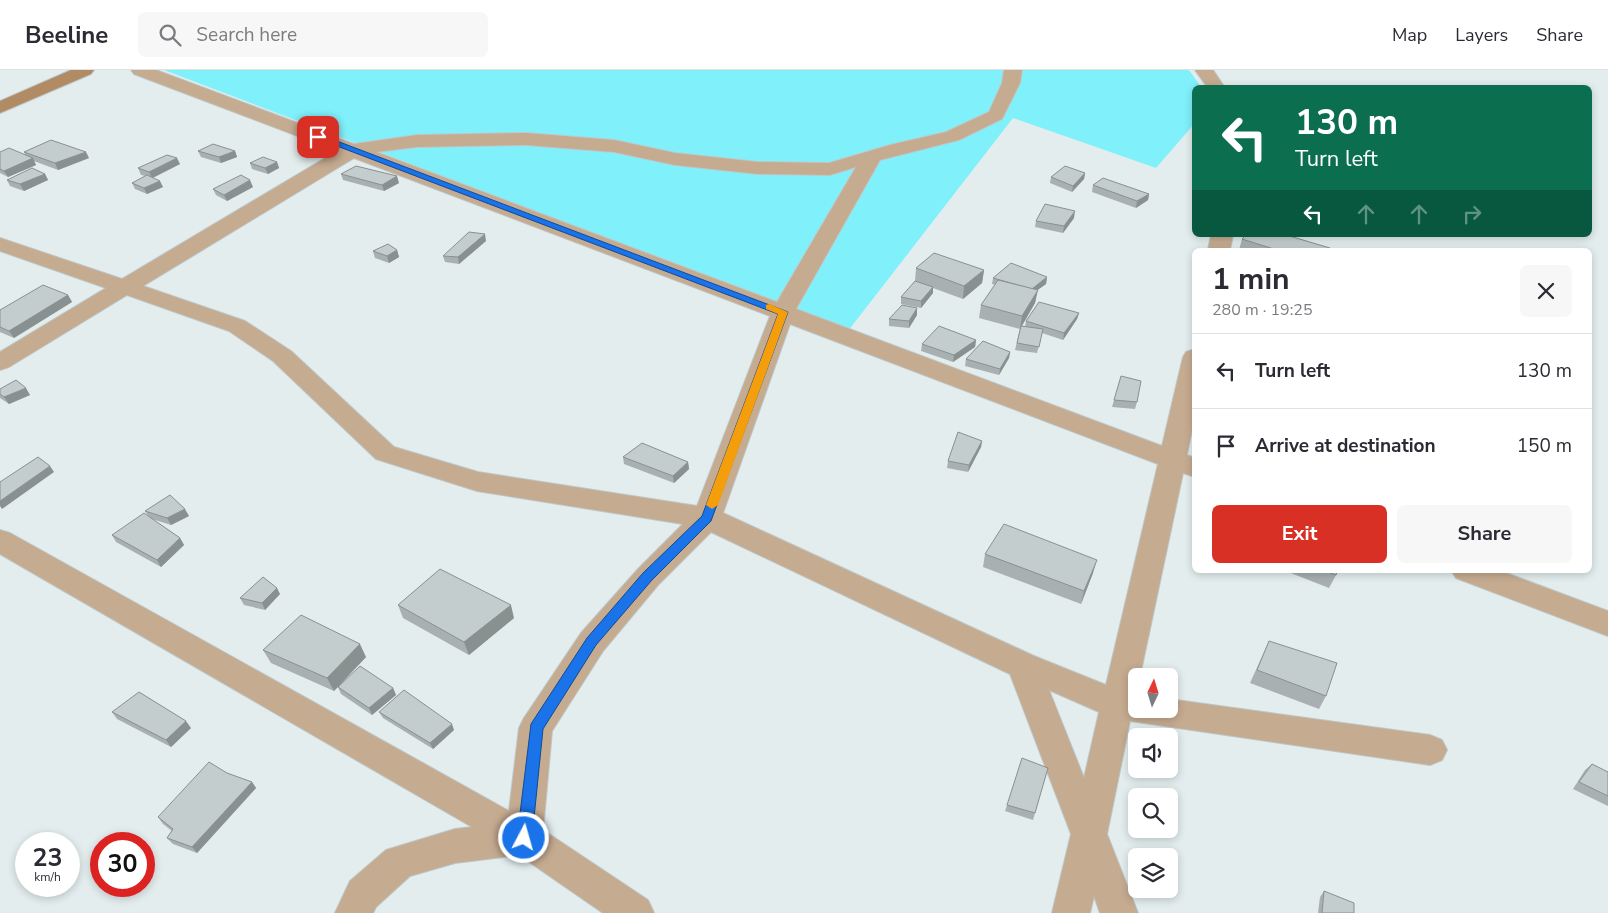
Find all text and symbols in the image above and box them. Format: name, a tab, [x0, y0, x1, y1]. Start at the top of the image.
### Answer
search box	[138, 12, 488, 57]
text: Beeline	[25, 19, 108, 51]
icon: search	[156, 21, 184, 49]
text: Search here	[196, 22, 297, 48]
text: Map	[1392, 23, 1427, 47]
text: Layers	[1455, 23, 1508, 47]
text: Share	[1536, 23, 1583, 47]
text: 130 m	[1295, 99, 1398, 146]
icon: left	[1212, 105, 1277, 170]
pin	[297, 116, 339, 158]
icon: arrive	[304, 123, 332, 151]
text: Turn left	[1295, 144, 1378, 174]
icon: left	[1299, 200, 1327, 228]
icon: ahead	[1352, 200, 1380, 228]
icon: ahead	[1405, 200, 1433, 228]
icon: right	[1458, 200, 1486, 228]
text: 1 min	[1212, 259, 1290, 300]
button: close	[1520, 265, 1572, 317]
text: 280 m · 19:25	[1212, 299, 1313, 321]
icon: left	[1212, 357, 1240, 385]
text: Turn left	[1255, 358, 1330, 384]
text: 130 m	[1517, 358, 1572, 384]
icon: arrive	[1212, 432, 1240, 460]
text: Arrive at destination	[1255, 433, 1436, 459]
text: 150 m	[1517, 433, 1572, 459]
button: Exit	[1212, 505, 1387, 563]
button: Share	[1397, 505, 1572, 563]
north arrow	[1128, 668, 1178, 718]
map controls	[1128, 668, 1178, 898]
button: sound	[1128, 728, 1178, 778]
button: search	[1128, 788, 1178, 838]
position arrow	[497, 811, 549, 863]
speed limit sign: 30	[90, 832, 155, 897]
text: 23	[32, 841, 63, 875]
button: layers	[1128, 848, 1178, 898]
text: km/h	[34, 869, 61, 885]

